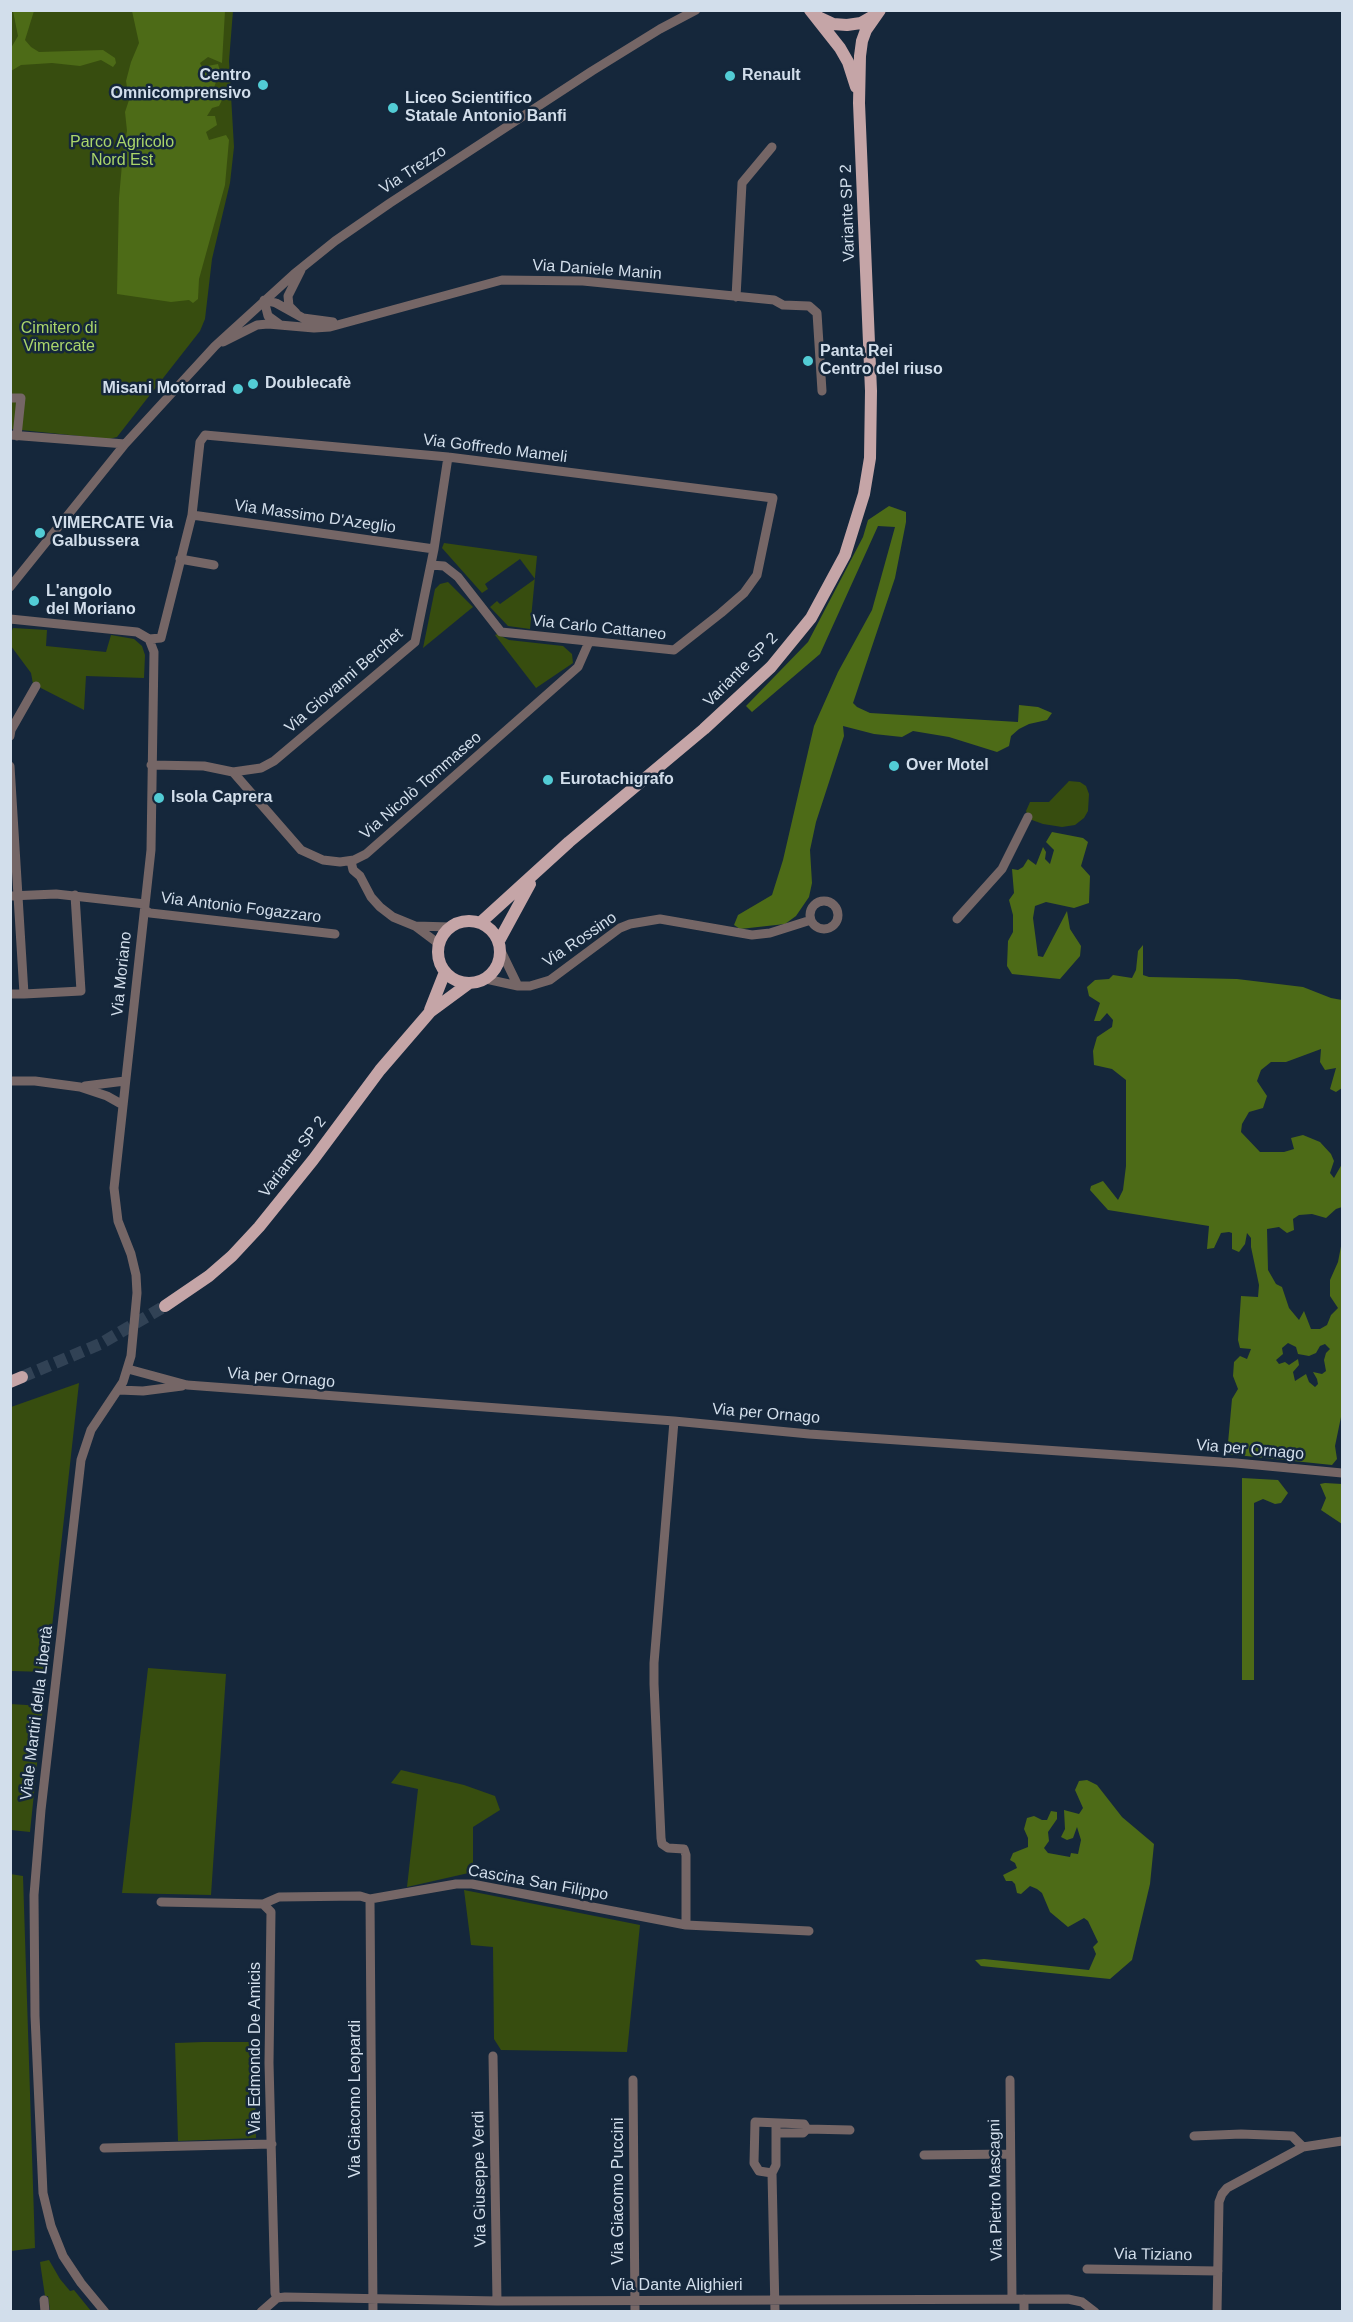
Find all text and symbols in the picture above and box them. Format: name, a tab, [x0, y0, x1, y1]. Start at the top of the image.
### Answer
place label: Centro Omnicomprensivo	[111, 66, 251, 104]
place label: Renault	[742, 66, 801, 86]
marker: Renault	[723, 69, 737, 83]
marker: Centro Omnicomprensivo	[256, 78, 270, 92]
place label: Liceo Scientifico Statale Antonio Banfi	[405, 89, 567, 127]
marker: Liceo Scientifico Statale Antonio Banfi	[386, 101, 400, 115]
park label: Parco Agricolo Nord Est	[70, 133, 174, 171]
street label: Via Trezzo	[376, 141, 450, 199]
street label: Variante SP 2	[837, 164, 859, 262]
street label: Via Daniele Manin	[532, 256, 662, 284]
park label: Cimitero di Vimercate	[21, 319, 97, 357]
place label: Panta Rei Centro del riuso	[820, 342, 943, 380]
marker: Panta Rei Centro del riuso	[801, 354, 815, 368]
place label: Doublecafè	[265, 374, 351, 394]
marker: Doublecafè	[246, 377, 260, 391]
place label: Misani Motorrad	[102, 379, 226, 399]
marker: Misani Motorrad	[231, 382, 245, 396]
street label: Via Goffredo Mameli	[422, 431, 568, 467]
street label: Via Massimo D'Azeglio	[233, 496, 397, 538]
place label: VIMERCATE Via Galbussera	[52, 514, 173, 552]
marker: VIMERCATE Via Galbussera	[33, 526, 47, 540]
place label: L'angolo del Moriano	[46, 582, 136, 620]
marker: L'angolo del Moriano	[27, 594, 41, 608]
street label: Via Carlo Cattaneo	[531, 611, 667, 645]
street label: Via Giovanni Berchet	[281, 625, 407, 737]
street label: Variante SP 2	[700, 629, 782, 711]
street label: Via Nicolò Tommaseo	[356, 728, 486, 844]
place label: Over Motel	[906, 756, 989, 776]
marker: Over Motel	[887, 759, 901, 773]
place label: Eurotachigrafo	[560, 770, 674, 790]
marker: Eurotachigrafo	[541, 773, 555, 787]
place label: Isola Caprera	[171, 788, 272, 808]
marker: Isola Caprera	[152, 791, 166, 805]
street label: Via Antonio Fogazzaro	[160, 889, 322, 927]
street label: Via Rossino	[539, 908, 621, 972]
street label: Via Moriano	[108, 931, 136, 1017]
street label: Variante SP 2	[255, 1113, 331, 1201]
street label: Via per Ornago	[226, 1364, 336, 1392]
street label: Via per Ornago	[711, 1400, 821, 1428]
street label: Via per Ornago	[1195, 1436, 1305, 1464]
street label: Viale Martiri della Libertà	[17, 1625, 57, 1801]
street label: Cascina San Filippo	[466, 1861, 610, 1905]
street label: Via Edmondo De Amicis	[246, 1962, 266, 2134]
street label: Via Giacomo Leopardi	[346, 2020, 366, 2178]
street label: Via Giuseppe Verdi	[469, 2110, 491, 2248]
street label: Via Giacomo Puccini	[609, 2117, 629, 2265]
street label: Via Pietro Mascagni	[985, 2119, 1007, 2261]
street label: Via Tiziano	[1114, 2245, 1192, 2265]
street label: Via Dante Alighieri	[611, 2276, 743, 2296]

